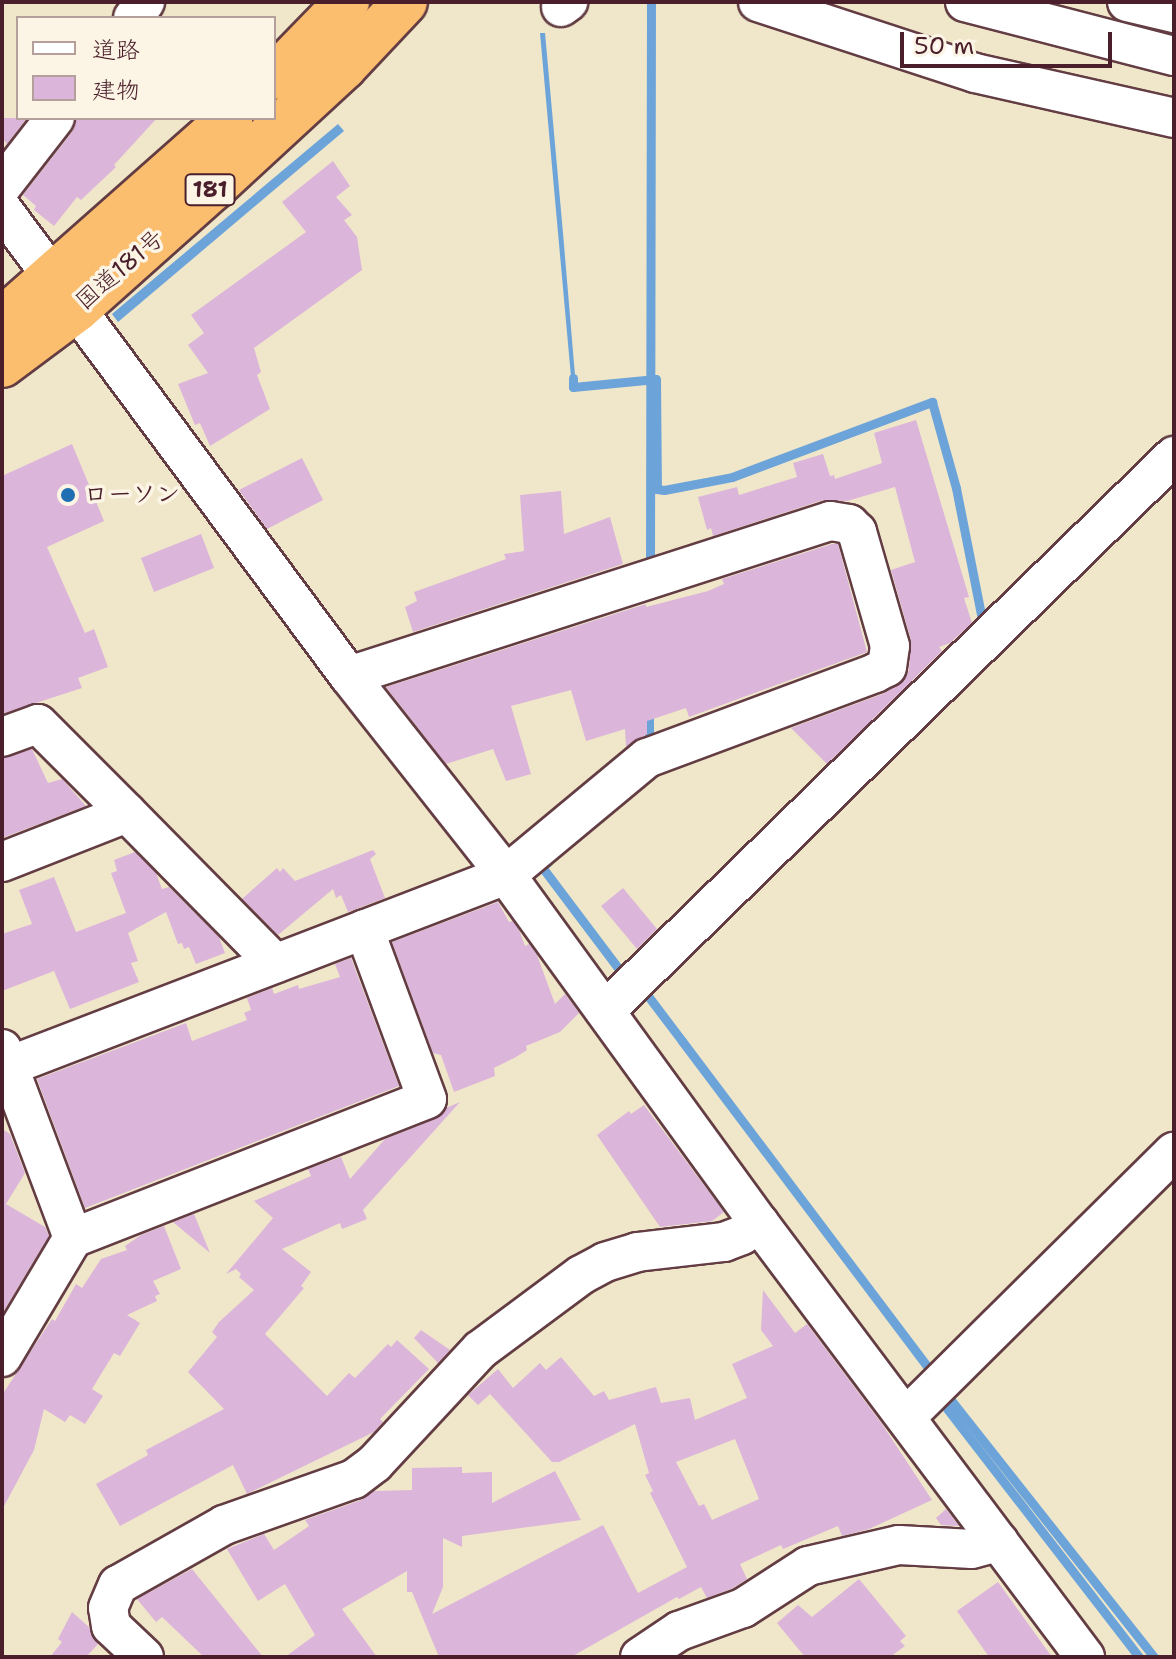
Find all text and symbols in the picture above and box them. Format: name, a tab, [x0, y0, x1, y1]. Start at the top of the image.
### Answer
legend	[16, 16, 276, 120]
scale bar	[904, 16, 1116, 66]
text: 50 m	[914, 30, 974, 62]
text: 道路	[92, 34, 140, 66]
text: 建物	[92, 74, 140, 106]
road number: 181	[184, 172, 236, 208]
street label: 国道181号	[70, 224, 170, 316]
place label: ローソン	[84, 481, 180, 509]
marker: ローソン	[59, 486, 77, 504]

